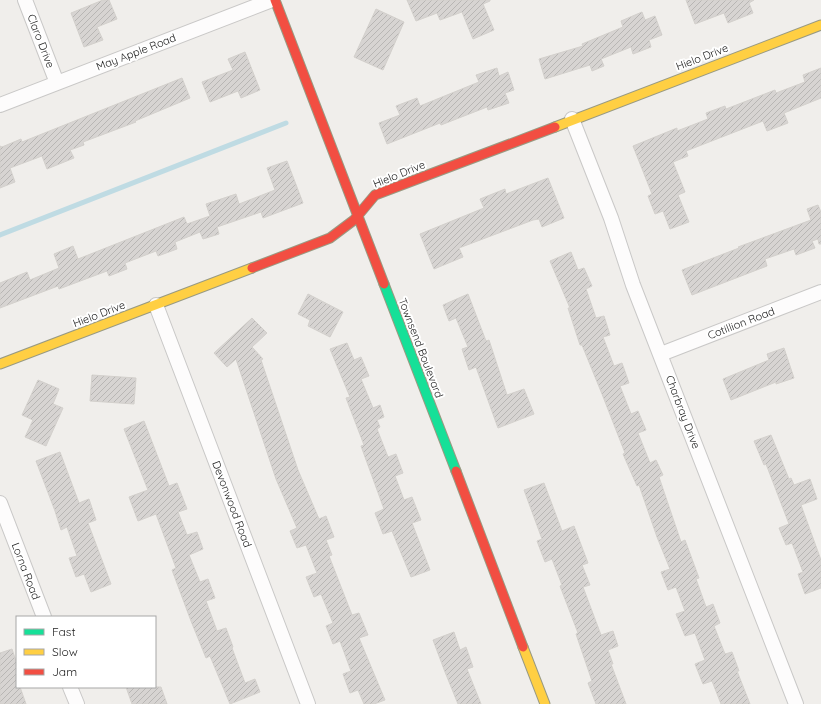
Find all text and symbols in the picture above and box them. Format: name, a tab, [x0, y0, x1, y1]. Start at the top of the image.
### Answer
street label: Claro Drive	[24, 12, 58, 70]
street label: May Apple Road	[94, 30, 178, 74]
street label: Hielo Drive	[674, 41, 730, 73]
street label: Hielo Drive	[371, 157, 427, 191]
street label: Townsend Boulevard	[396, 296, 446, 400]
street label: Hielo Drive	[71, 298, 127, 330]
street label: Cotillion Road	[706, 304, 776, 342]
street label: Charbray Drive	[663, 373, 703, 451]
street label: Devonwood Road	[209, 459, 255, 549]
street label: Lorna Road	[9, 540, 43, 602]
legend	[16, 616, 156, 688]
text: Fast	[52, 624, 76, 639]
text: Slow	[52, 644, 78, 659]
text: Jam	[52, 664, 77, 679]

